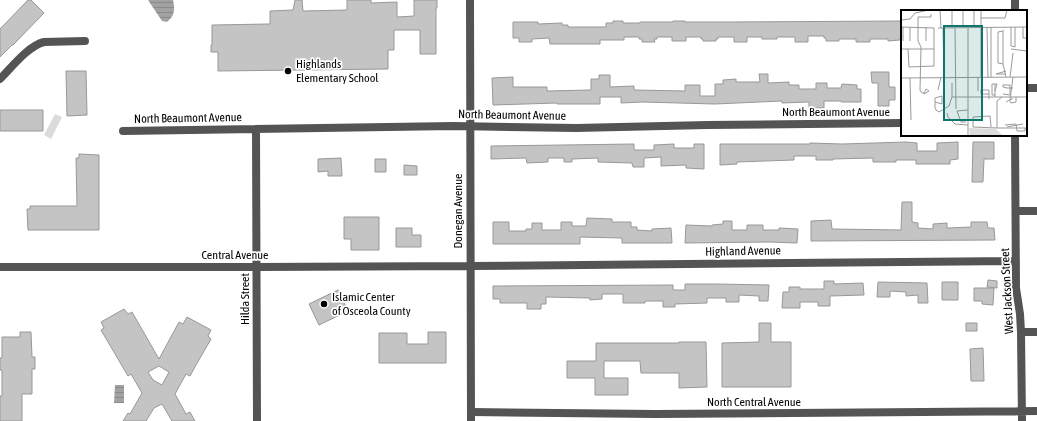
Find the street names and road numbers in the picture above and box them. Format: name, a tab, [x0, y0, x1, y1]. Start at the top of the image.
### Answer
street label: North Beaumont Avenue	[782, 105, 890, 119]
street label: North Beaumont Avenue	[458, 107, 566, 123]
street label: North Beaumont Avenue	[134, 110, 242, 126]
street label: Donegan Avenue	[451, 174, 465, 248]
street label: Highland Avenue	[705, 243, 781, 259]
street label: West Jackson Street	[998, 247, 1016, 334]
street label: Central Avenue	[201, 248, 269, 262]
street label: Hilda Street	[238, 272, 252, 325]
street label: North Central Avenue	[707, 395, 801, 409]

